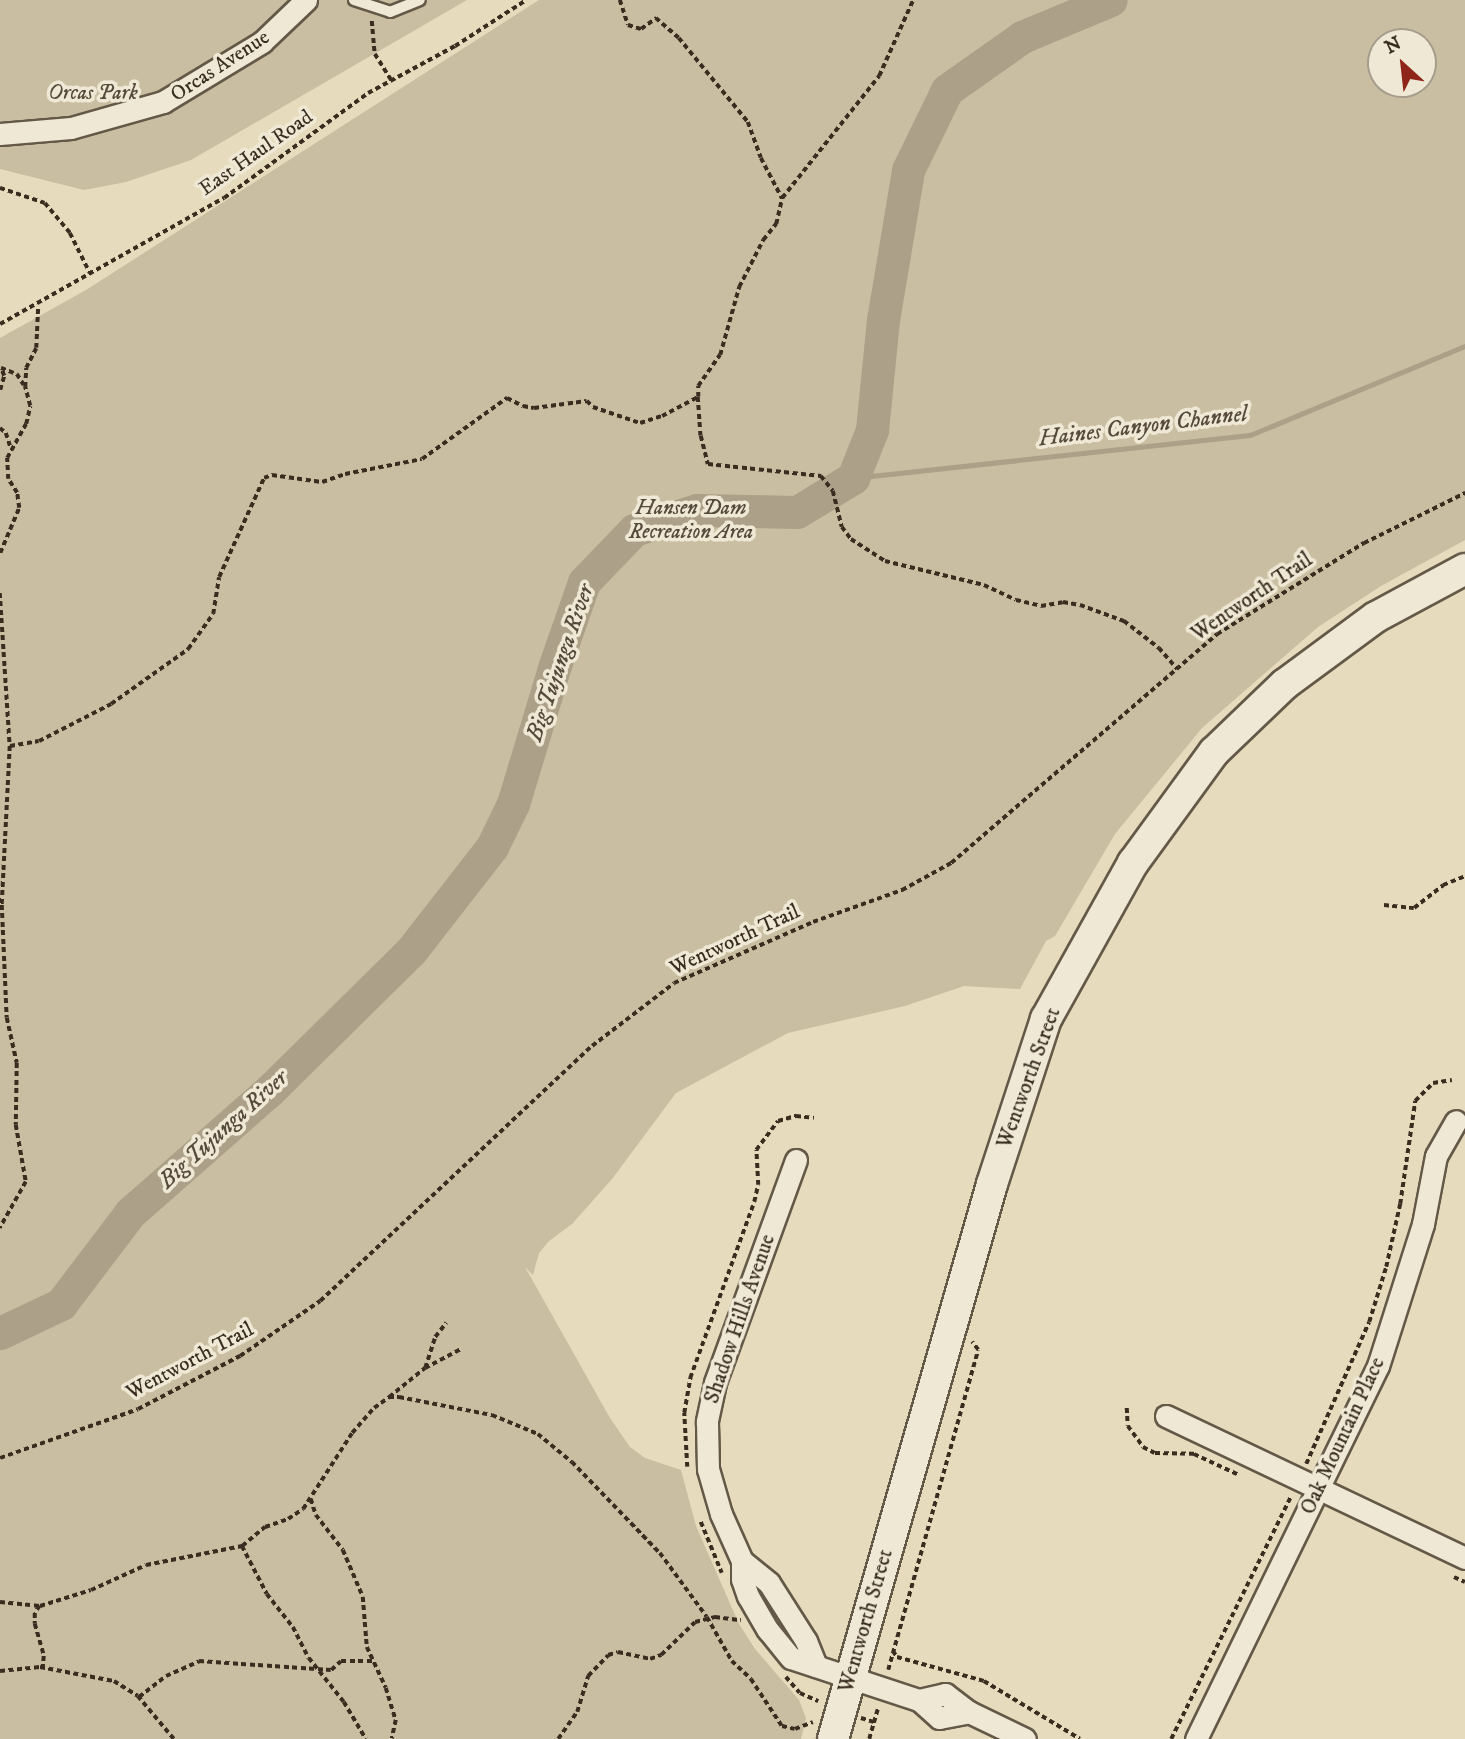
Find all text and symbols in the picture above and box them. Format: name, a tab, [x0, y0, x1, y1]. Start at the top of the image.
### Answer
street label: Orcas Avenue	[166, 25, 274, 107]
north arrow	[1367, 28, 1437, 98]
text: N	[1381, 32, 1405, 59]
park label: Orcas Park	[48, 80, 138, 106]
street label: East Haul Road	[194, 105, 318, 201]
water label: Haines Canyon Channel	[1037, 401, 1249, 453]
park label: Hansen Dam Recreation Area	[629, 495, 753, 545]
street label: Wentworth Trail	[1187, 547, 1317, 647]
water label: Big Tujunga River	[521, 581, 601, 745]
street label: Wentworth Trail	[666, 899, 804, 981]
street label: Wentworth Street	[992, 1004, 1066, 1152]
water label: Big Tujunga River	[154, 1065, 294, 1195]
street label: Shadow Hills Avenue	[699, 1231, 781, 1407]
street label: Wentworth Trail	[122, 1317, 258, 1405]
street label: Oak Mountain Place	[1296, 1353, 1390, 1519]
street label: Wentworth Street	[834, 1547, 898, 1695]

